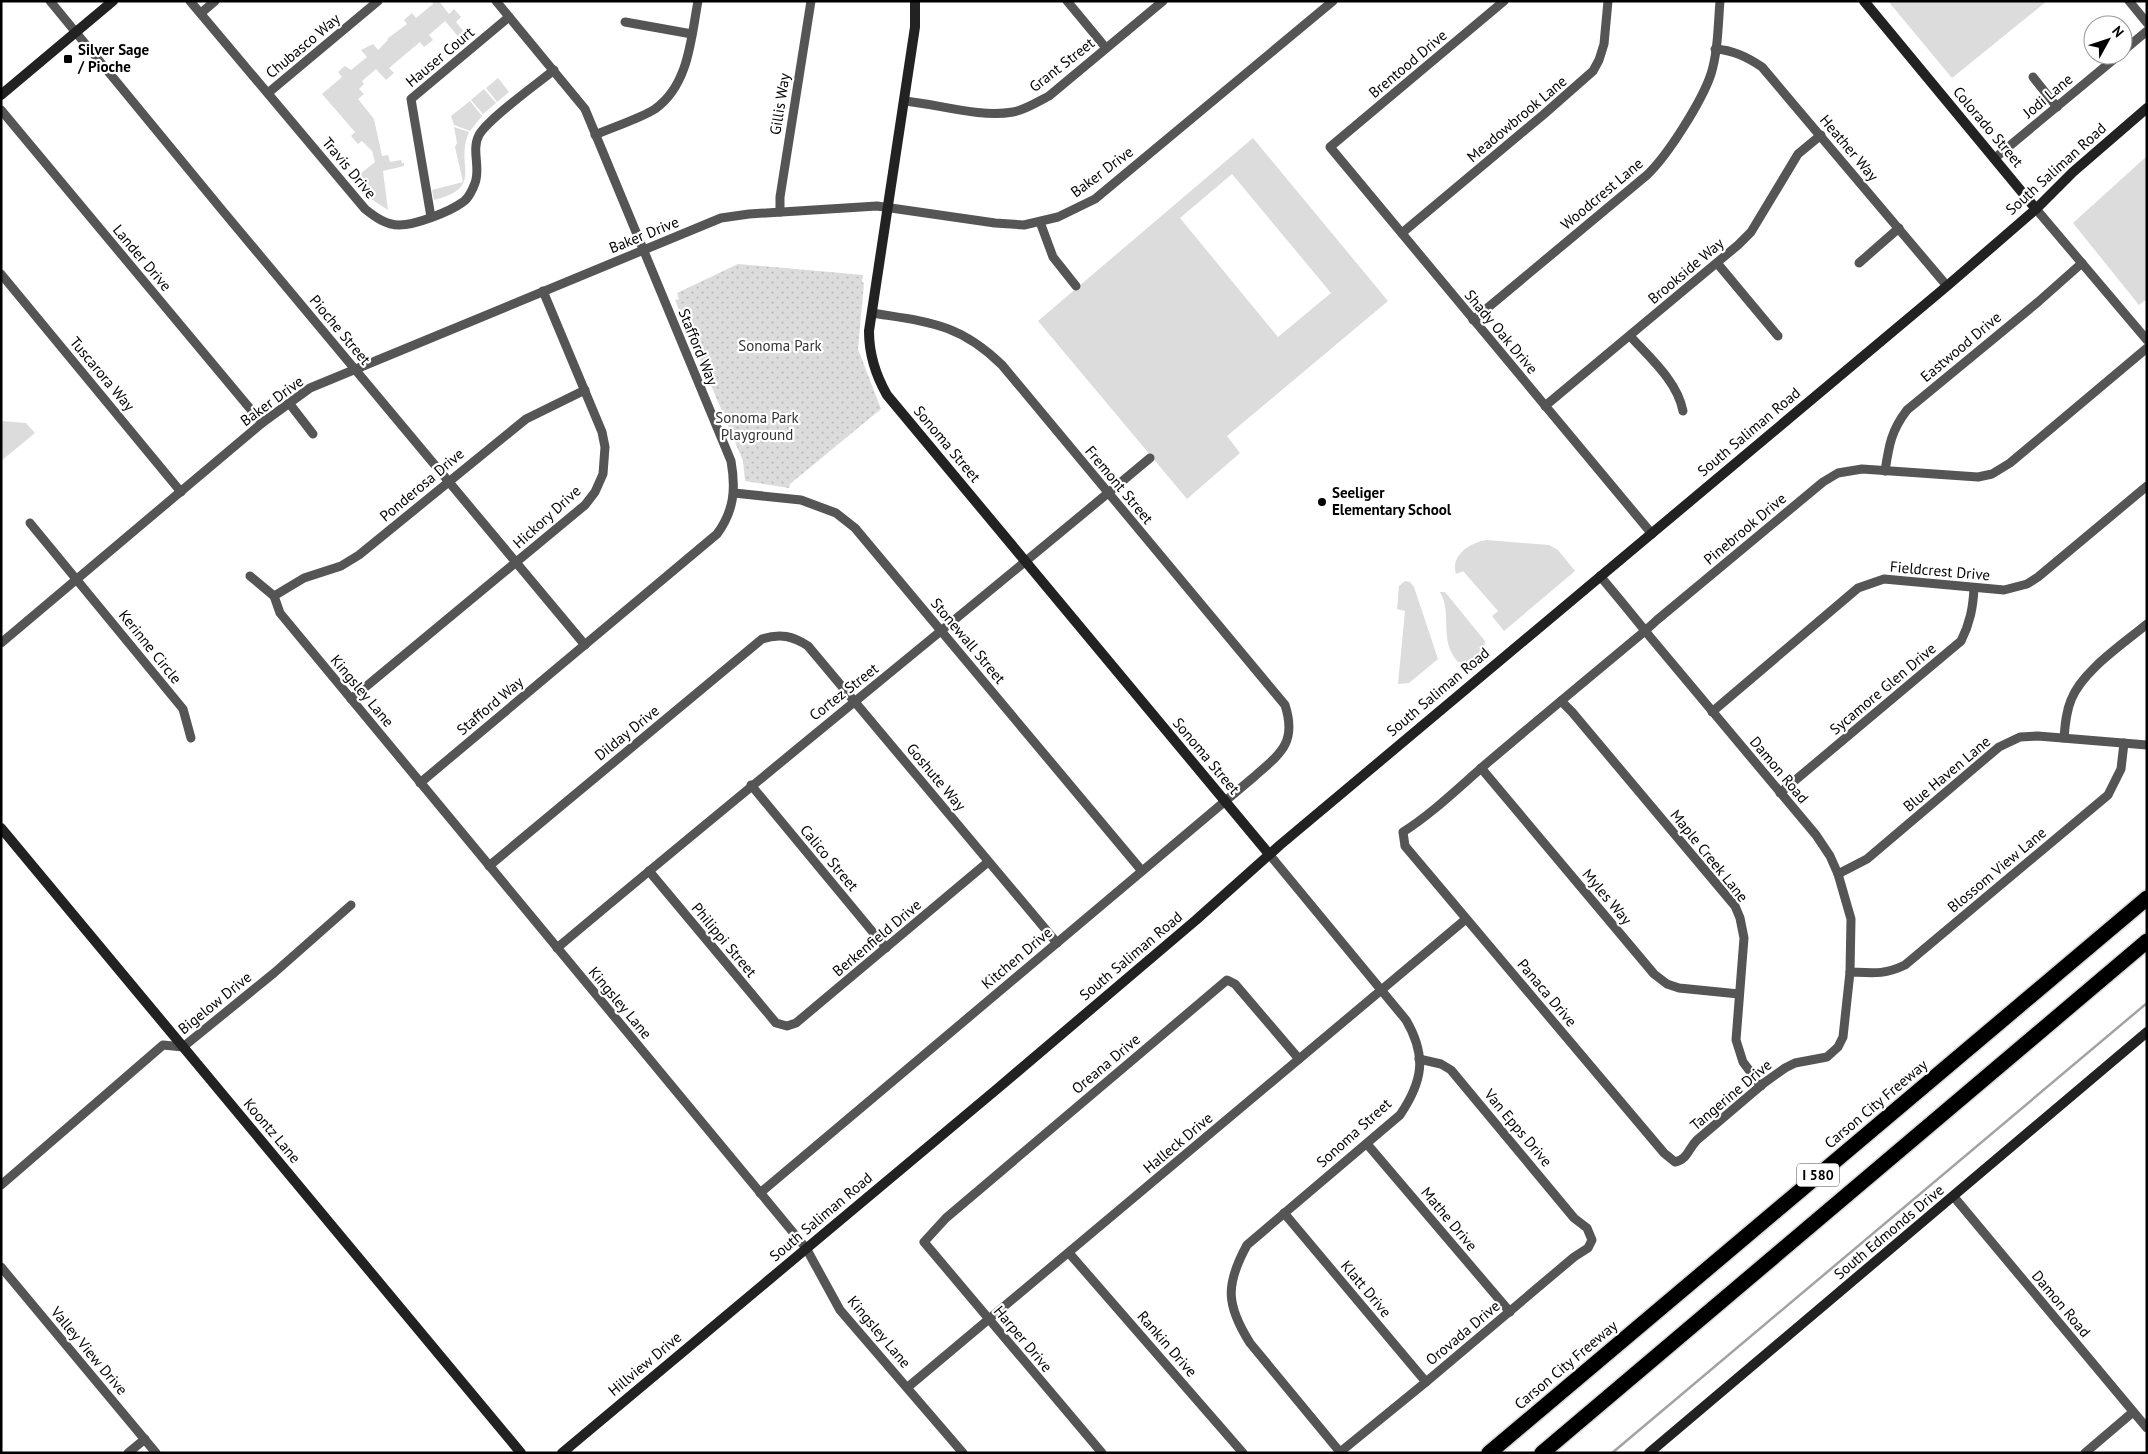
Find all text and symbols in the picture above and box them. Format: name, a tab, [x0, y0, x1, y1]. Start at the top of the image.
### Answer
street label: Chubasco Way	[262, 9, 344, 82]
north arrow	[2083, 15, 2133, 65]
text: N	[2108, 22, 2128, 41]
street label: Hauser Court	[402, 23, 478, 91]
street label: Brentood Drive	[1365, 25, 1451, 102]
street label: Grant Street	[1025, 33, 1098, 96]
place label: Silver Sage / Pioche	[77, 40, 150, 76]
marker: Silver Sage / Pioche	[62, 53, 74, 65]
street label: Jodi Lane	[2018, 69, 2076, 123]
street label: Meadowbrook Lane	[1463, 71, 1571, 166]
street label: Gillis Way	[765, 72, 794, 136]
street label: Colorado Street	[1949, 82, 2028, 171]
street label: Heather Way	[1816, 111, 1883, 185]
street label: South Saliman Road	[2001, 118, 2110, 219]
street label: Travis Drive	[318, 133, 381, 202]
street label: Baker Drive	[1067, 142, 1137, 201]
street label: Woodcrest Lane	[1557, 154, 1647, 234]
street label: Baker Drive	[606, 212, 681, 257]
street label: Lander Drive	[109, 220, 176, 295]
street label: Brookside Way	[1644, 233, 1727, 308]
street label: Shady Oak Drive	[1461, 286, 1542, 378]
street label: Pioche Street	[306, 291, 375, 368]
street label: Stafford Way	[674, 306, 722, 388]
street label: Eastwood Drive	[1916, 307, 2005, 386]
street label: Tuscarora Way	[66, 333, 139, 415]
park label: Sonoma Park	[738, 336, 823, 355]
street label: Baker Drive	[236, 371, 307, 430]
street label: South Saliman Road	[1693, 383, 1804, 480]
street label: Sonoma Street	[910, 401, 985, 486]
park label: Sonoma Park Playground	[715, 408, 800, 444]
street label: Fremont Street	[1081, 442, 1158, 528]
street label: Ponderosa Drive	[376, 444, 468, 525]
street label: Hickory Drive	[509, 481, 585, 552]
place label: Seeliger Elementary School	[1332, 483, 1452, 519]
street label: Pinebrook Drive	[1700, 489, 1790, 569]
marker: Seeliger Elementary School	[1316, 496, 1328, 508]
street label: Fieldcrest Drive	[1889, 557, 1991, 584]
street label: Stonewall Street	[927, 594, 1010, 687]
street label: Kerinne Circle	[115, 606, 186, 688]
street label: Sycamore Glen Drive	[1826, 639, 1940, 739]
street label: South Saliman Road	[1382, 643, 1493, 740]
street label: Kingsley Lane	[327, 651, 398, 731]
street label: Cortez Street	[805, 659, 882, 725]
street label: Stafford Way	[453, 672, 527, 739]
street label: Dilday Drive	[590, 701, 663, 764]
street label: Sonoma Street	[1169, 713, 1244, 798]
street label: Damon Road	[1746, 732, 1813, 807]
street label: Blue Haven Lane	[1899, 732, 1994, 816]
street label: Goshute Way	[903, 739, 970, 814]
street label: Maple Creek Lane	[1666, 806, 1752, 906]
street label: Calico Street	[796, 821, 863, 895]
street label: Blossom View Lane	[1943, 823, 2050, 916]
street label: Myles Way	[1579, 865, 1636, 929]
street label: Berkenfield Drive	[828, 895, 925, 980]
street label: Philippi Street	[688, 898, 761, 981]
street label: South Saliman Road	[1075, 907, 1186, 1004]
street label: Kitchen Drive	[977, 923, 1056, 993]
street label: Panaca Drive	[1514, 955, 1581, 1030]
street label: Kingsley Lane	[585, 963, 656, 1043]
street label: Bigelow Drive	[174, 967, 255, 1038]
street label: Oreana Drive	[1068, 1029, 1144, 1098]
street label: Tangerine Drive	[1686, 1055, 1775, 1134]
street label: Carson City Freeway	[1820, 1055, 1931, 1152]
street label: Van Epps Drive	[1480, 1084, 1556, 1170]
street label: Koontz Lane	[240, 1094, 305, 1167]
street label: Sonoma Street	[1312, 1094, 1395, 1171]
street label: Halleck Drive	[1139, 1108, 1216, 1177]
road number: I 580	[1797, 1164, 1839, 1186]
street label: South Saliman Road	[765, 1168, 876, 1265]
street label: South Edmonds Drive	[1830, 1180, 1948, 1283]
street label: Mathe Drive	[1417, 1183, 1482, 1255]
street label: Klatt Drive	[1337, 1256, 1396, 1321]
street label: Damon Road	[2028, 1266, 2095, 1341]
street label: Kingsley Lane	[844, 1292, 915, 1372]
street label: Orovada Drive	[1422, 1296, 1504, 1369]
street label: Valley View Drive	[46, 1302, 132, 1399]
street label: Harper Drive	[990, 1302, 1057, 1376]
street label: Rankin Drive	[1133, 1307, 1201, 1381]
street label: Carson City Freeway	[1510, 1316, 1621, 1413]
street label: Hillview Drive	[604, 1327, 685, 1400]

